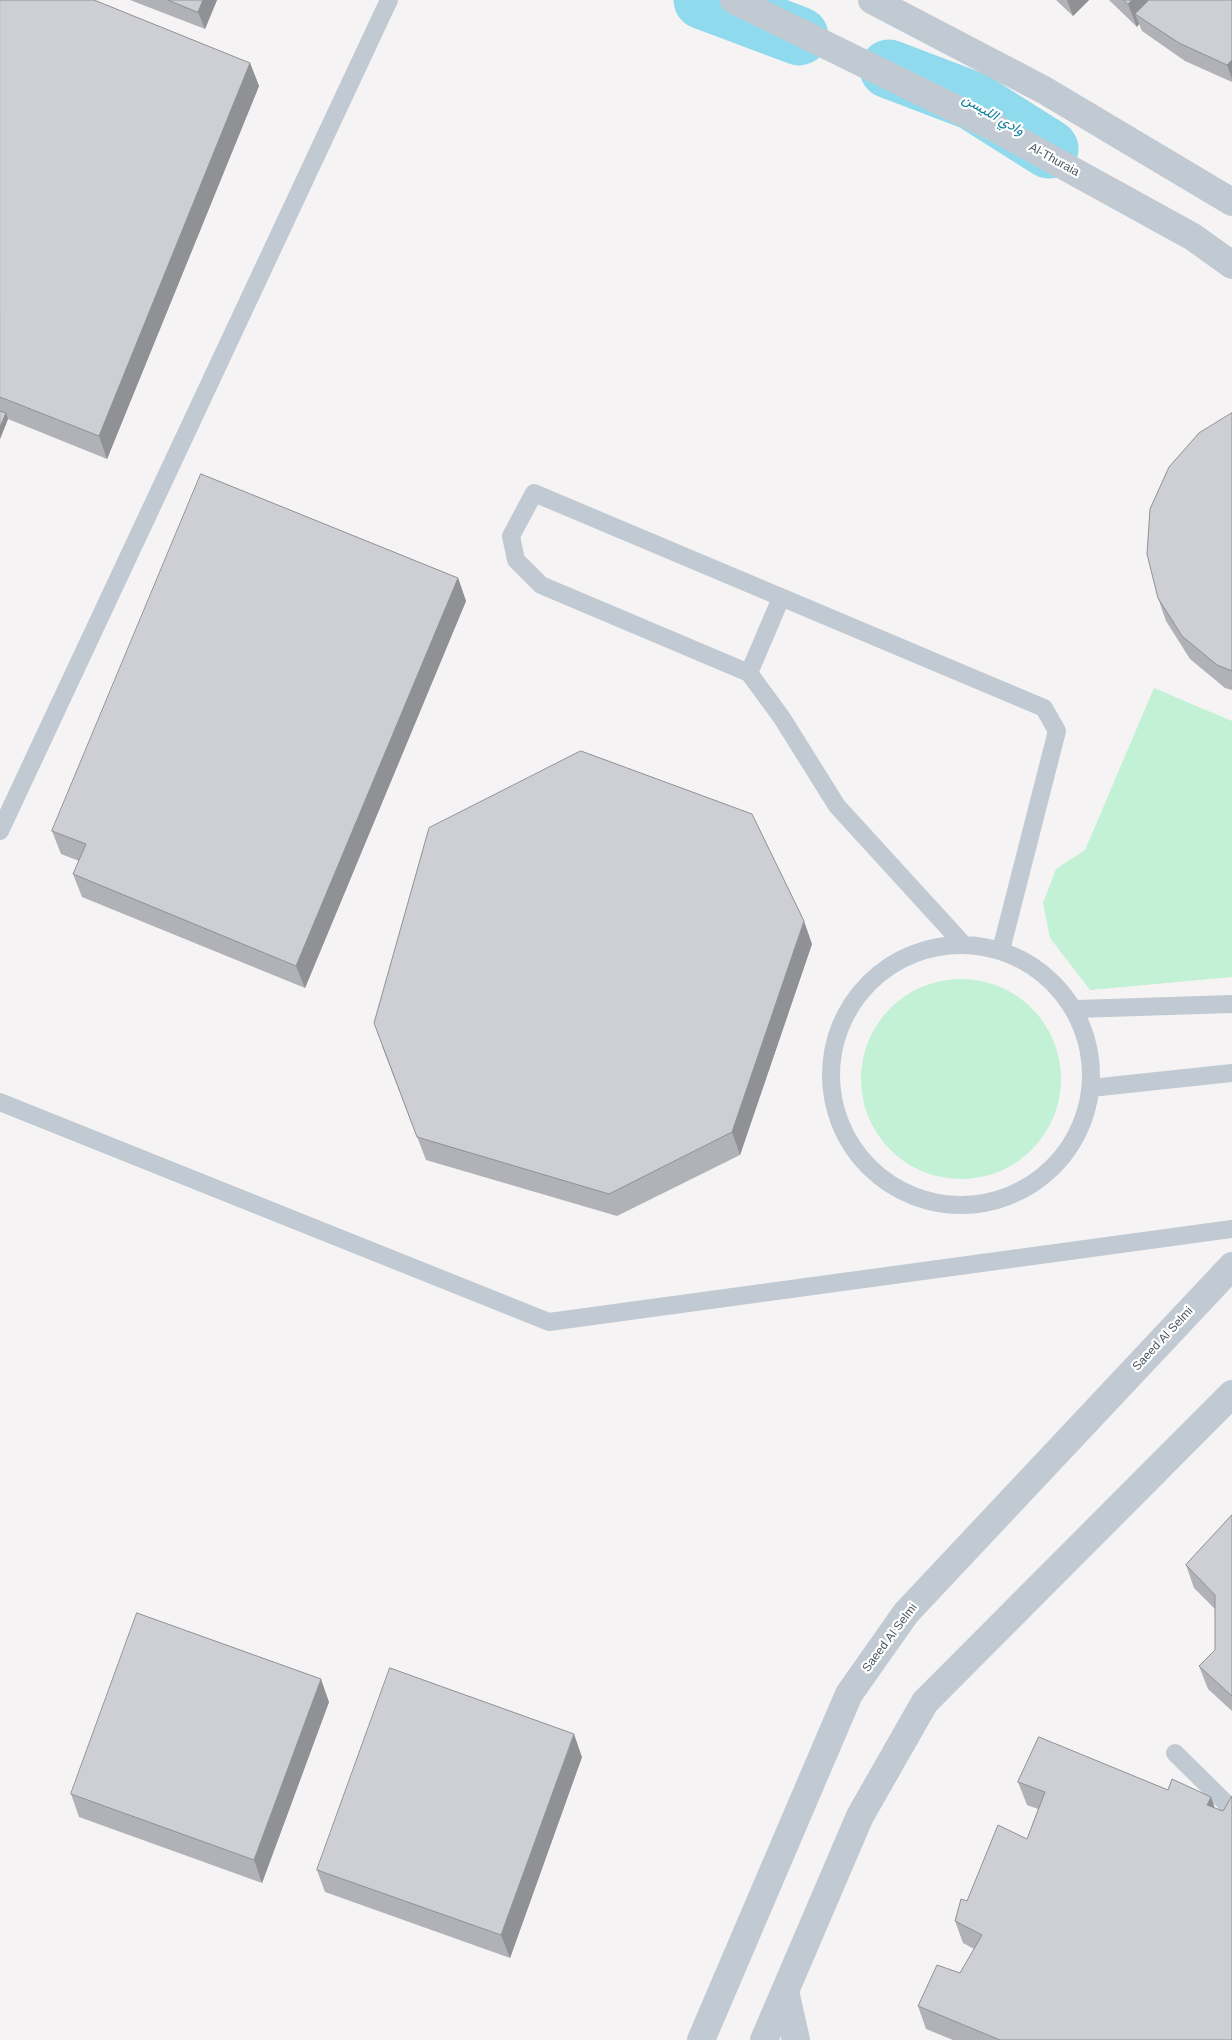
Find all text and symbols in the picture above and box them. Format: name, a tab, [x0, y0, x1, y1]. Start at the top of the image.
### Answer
water label: وادي الليسن	[959, 91, 1027, 139]
street label: Al-Thuraia	[1026, 140, 1082, 180]
street label: Saeed Al Selmi	[1130, 1304, 1196, 1374]
street label: Saeed Al Selmi	[860, 1601, 920, 1675]

